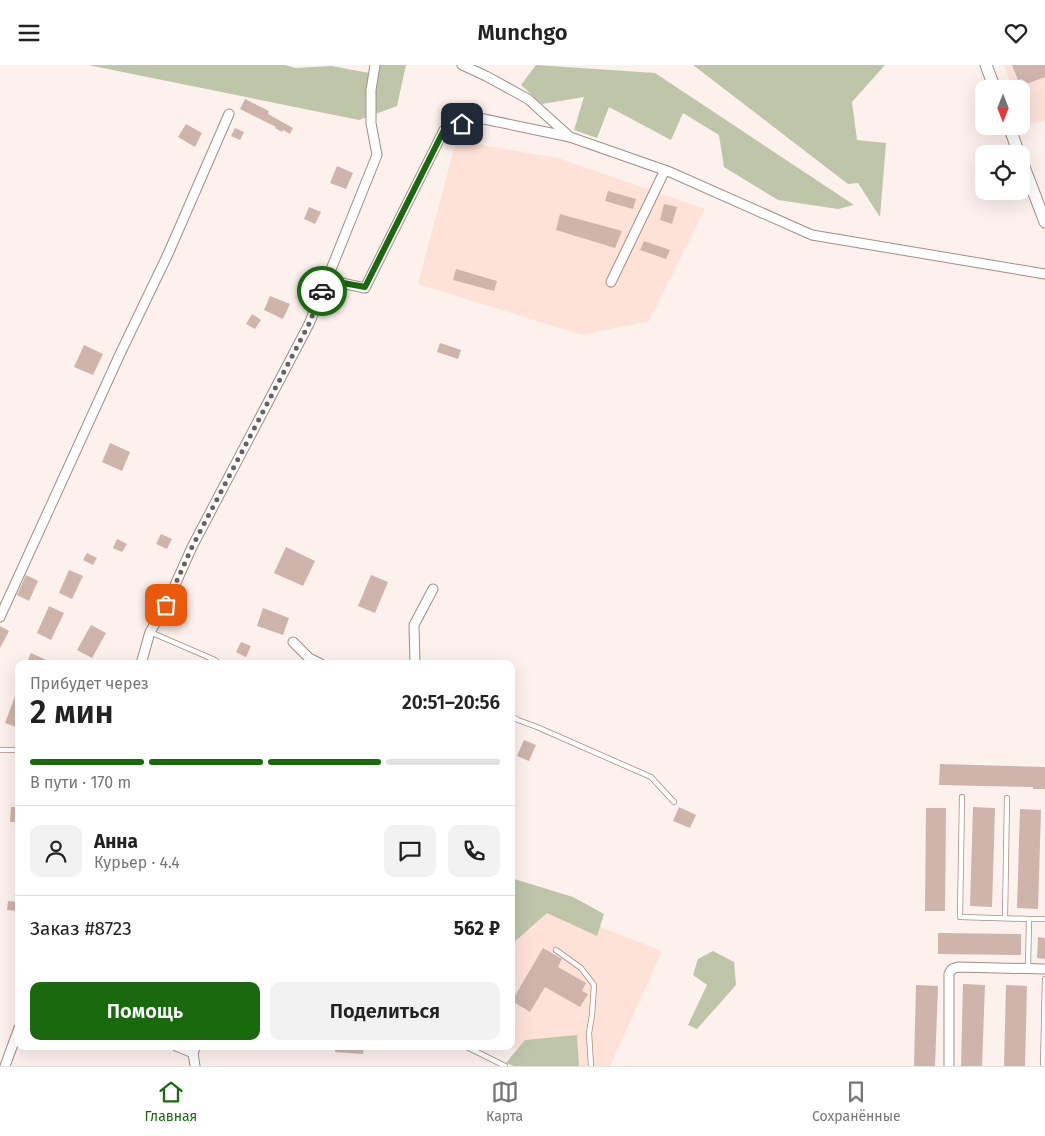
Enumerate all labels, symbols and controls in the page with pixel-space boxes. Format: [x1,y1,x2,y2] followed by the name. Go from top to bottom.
[15,19,43,47] icon: menu
[477,19,568,46] text: Munchgo
[1002,19,1030,47] icon: heart
[975,80,1030,135] north arrow
[975,80,1030,200] map controls
[441,103,483,145] pin
[448,110,476,138] icon: home
[975,145,1030,200] button: locate
[297,266,347,316] courier
[308,277,336,305] icon: car
[145,584,187,626] pin
[152,591,180,619] icon: bag
[30,674,149,693] text: Прибудет через
[402,691,500,714] text: 20:51–20:56
[30,693,113,731] text: 2 мин
[30,773,131,792] text: В пути · 170 m
[30,825,82,877] button: person
[384,825,436,877] button: chat
[448,825,500,877] button: phone
[94,830,138,853] text: Анна
[94,853,180,872] text: Курьер · 4.4
[30,917,132,940] text: Заказ #8723
[454,917,500,940] text: 562 ₽
[30,982,260,1040] button: Помощь
[270,982,500,1040] button: Поделиться
[144,1078,197,1125] tab: Главная
[486,1078,523,1125] tab: Карта
[812,1078,901,1125] tab: Сохранённые

